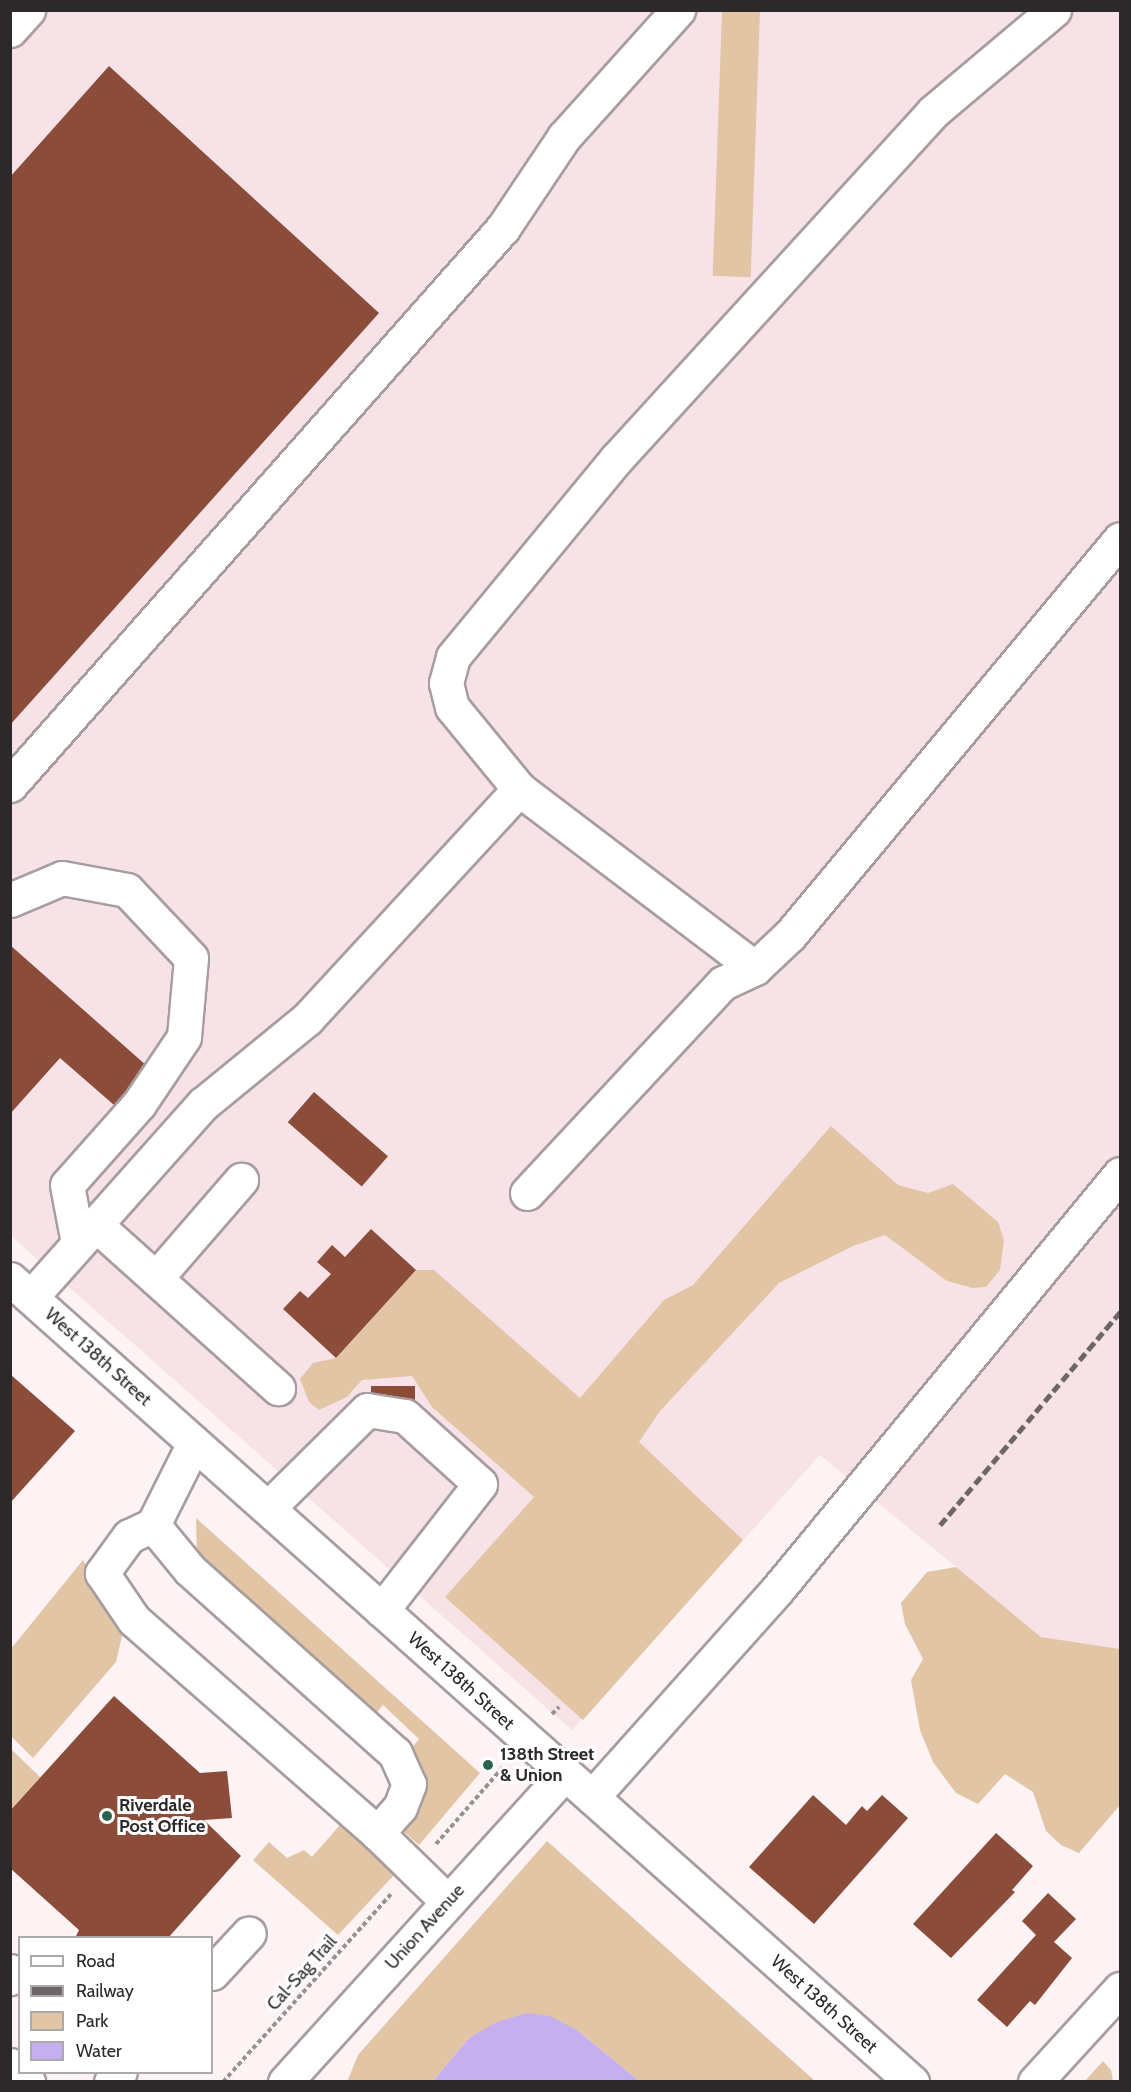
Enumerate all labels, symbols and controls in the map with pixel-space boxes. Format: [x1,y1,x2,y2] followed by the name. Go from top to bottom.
[40,1304,156,1410] street label: West 138th Street
[403,1628,519,1734] street label: West 138th Street
[500,1744,594,1786] place label: 138th Street & Union
[481,1758,495,1772] marker: 138th Street & Union
[119,1795,205,1838] place label: Riverdale Post Office
[100,1809,114,1823] marker: Riverdale Post Office
[381,1880,469,1974] street label: Union Avenue
[263,1931,341,2015] street label: Cal-Sag Trail
[18,1936,213,2074] legend
[76,1950,115,1972] text: Road
[766,1951,882,2057] street label: West 138th Street
[76,1980,134,2002] text: Railway
[76,2010,108,2032] text: Park
[76,2040,122,2062] text: Water

